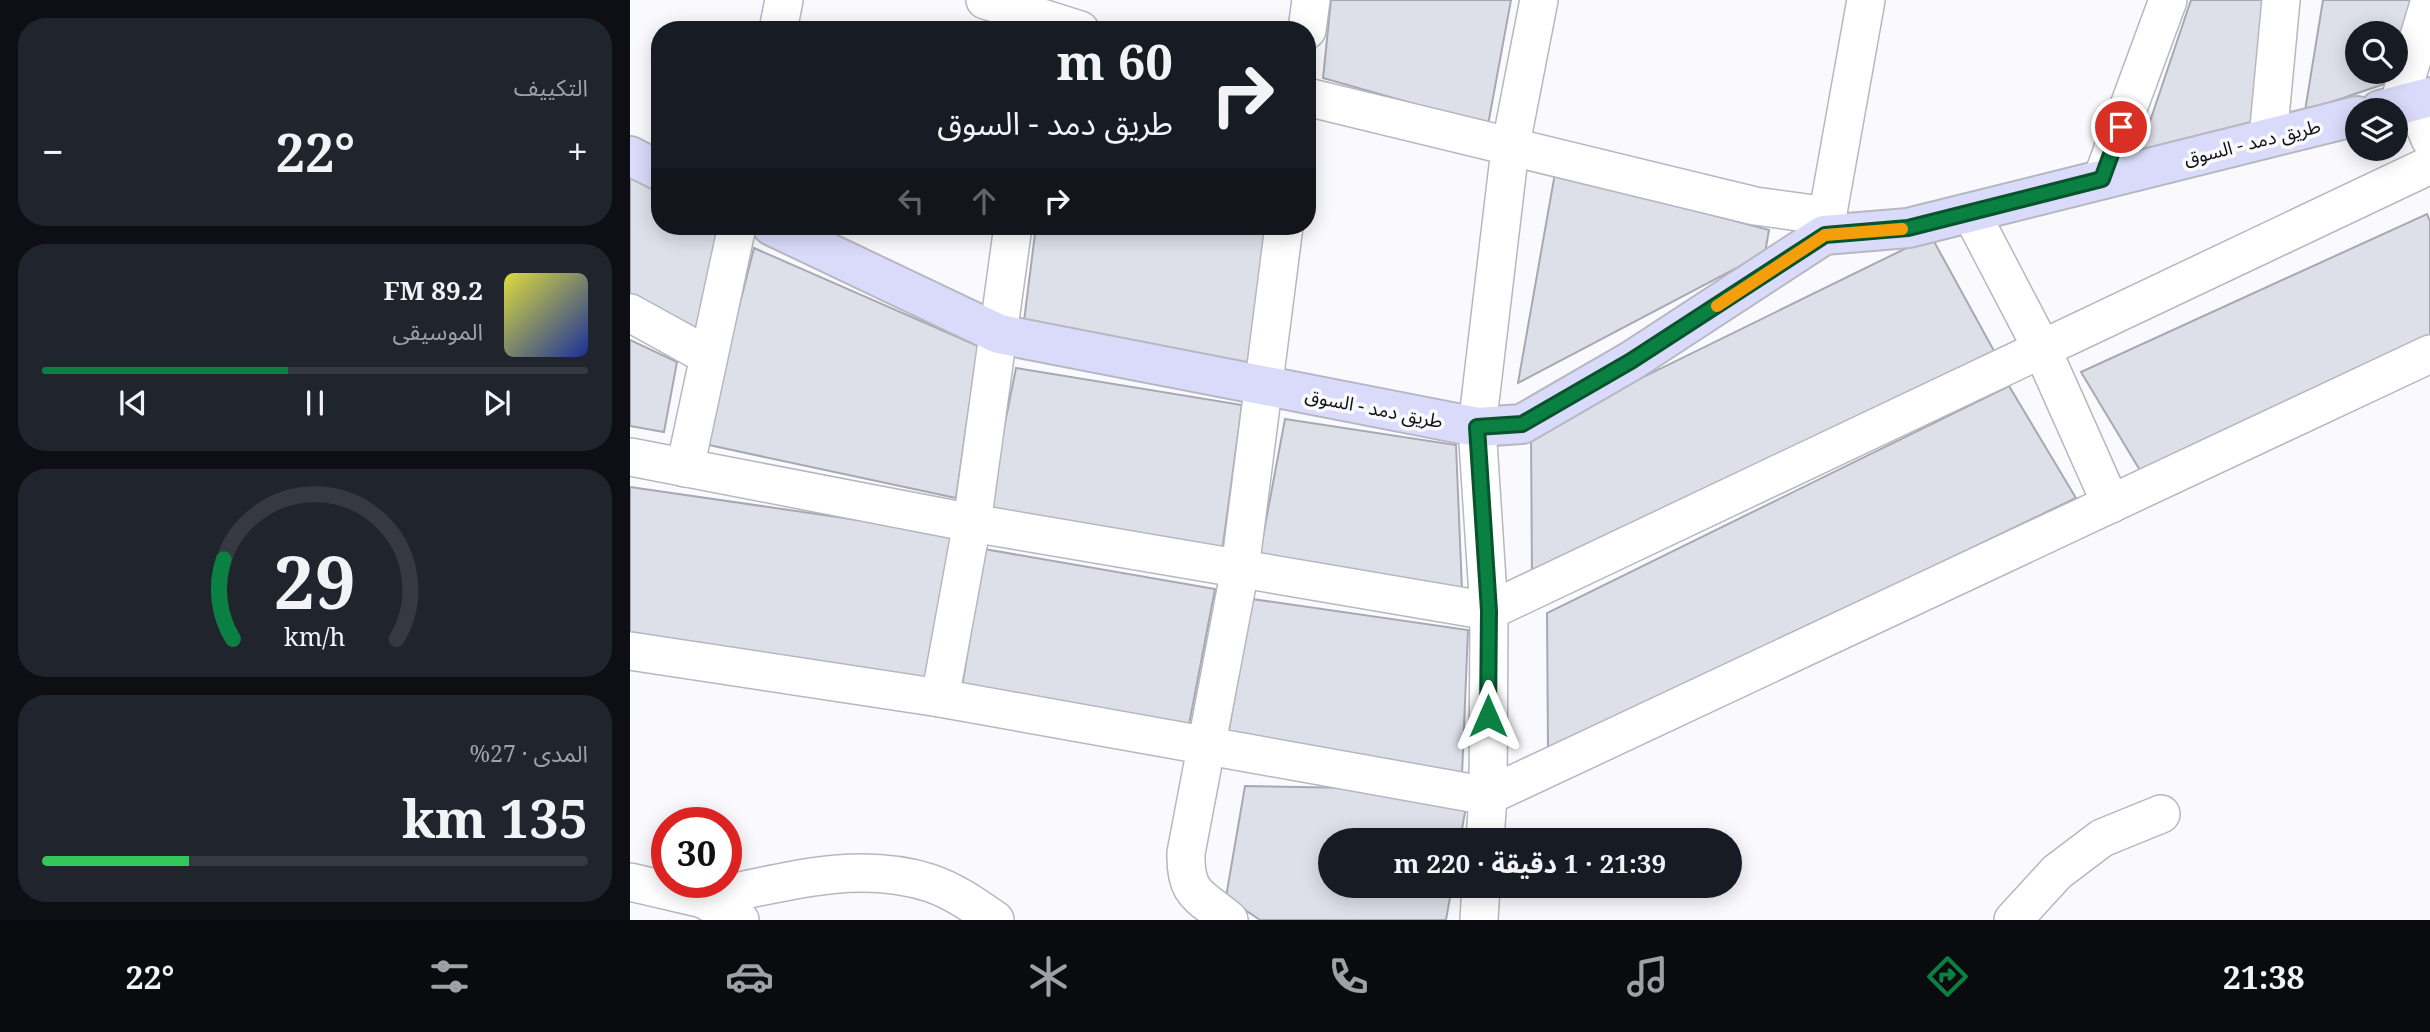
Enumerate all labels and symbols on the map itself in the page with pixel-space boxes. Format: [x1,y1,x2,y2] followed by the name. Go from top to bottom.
[2091,97,2151,157] pin
[2181,112,2323,172] street label: طريق دمد - السوق
[1303,382,1445,434] street label: طريق دمد - السوق
[1451,679,1525,753] position arrow
[651,807,742,898] speed limit sign: 30

